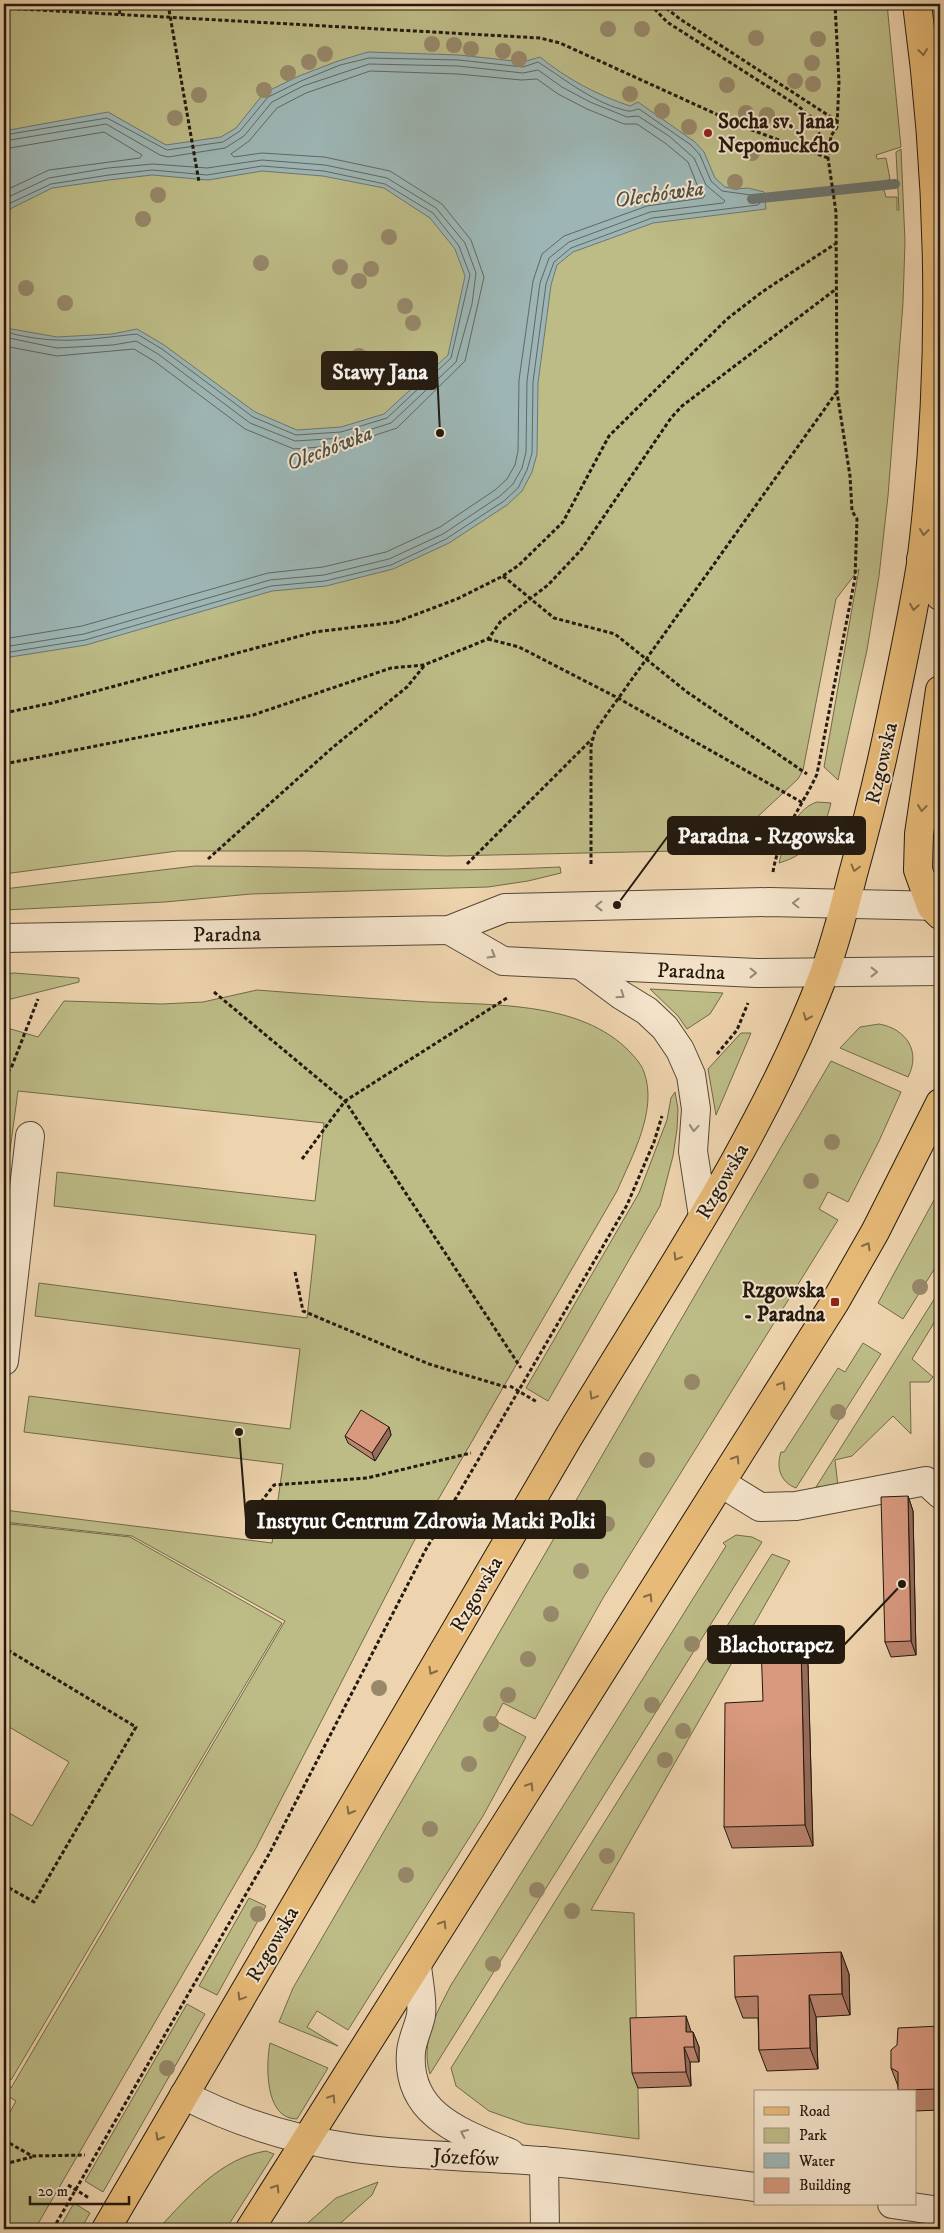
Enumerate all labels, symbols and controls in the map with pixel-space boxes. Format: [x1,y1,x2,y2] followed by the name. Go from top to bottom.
[917,48,928,56] one-way arrow
[718,109,839,159] place label: Socha sv. Jana Nepomuckého
[702,127,714,139] marker: Socha sv. Jana Nepomuckého
[613,175,706,214] water label: Olechówka
[322,352,437,389] callout: Stawy Jana
[332,359,428,386] text: Stawy Jana
[283,420,376,477] water label: Olechówka
[919,528,930,536] one-way arrow
[909,603,919,611] one-way arrow
[860,720,904,807] street label: Rzgowska
[918,803,928,812] one-way arrow
[668,817,865,854] callout: Paradna - Rzgowska
[677,823,855,850] text: Paradna - Rzgowska
[850,863,860,871] one-way arrow
[792,898,800,908] one-way arrow
[595,900,603,911] one-way arrow
[193,921,261,949] street label: Paradna
[486,948,495,958] one-way arrow
[656,958,726,986] street label: Paradna
[870,967,878,977] one-way arrow
[750,968,757,978] one-way arrow
[616,989,625,998] one-way arrow
[802,1013,812,1021] one-way arrow
[689,1125,700,1133] one-way arrow
[691,1139,755,1224] street label: Rzgowska
[860,1242,870,1251] one-way arrow
[674,1252,684,1261] one-way arrow
[742,1278,826,1328] place label: Rzgowska - Paradna
[829,1296,841,1308] marker: Rzgowska - Paradna
[776,1381,786,1390] one-way arrow
[590,1391,600,1400] one-way arrow
[729,1455,739,1464] one-way arrow
[246,1501,605,1538] callout: Instytut Centrum Zdrowia Matki Polki
[257,1508,596,1535] text: Instytut Centrum Zdrowia Matki Polki
[445,1552,509,1637] street label: Rzgowska
[643,1593,653,1602] one-way arrow
[708,1626,844,1663] callout: Blachotrapez
[718,1632,834,1659] text: Blachotrapez
[428,1665,438,1674] one-way arrow
[523,1783,533,1792] one-way arrow
[346,1805,356,1814] one-way arrow
[241,1902,305,1987] street label: Rzgowska
[437,1920,446,1929] one-way arrow
[238,1991,248,2000] one-way arrow
[754,2090,916,2206] legend
[326,2095,336,2104] one-way arrow
[799,2102,831,2121] text: Road
[799,2126,828,2145] text: Park
[460,2129,469,2140] one-way arrow
[156,2132,166,2141] one-way arrow
[430,2143,500,2173] street label: Józefów
[798,2152,835,2171] text: Water
[30,2173,129,2205] scale bar
[799,2176,851,2195] text: Building
[38,2182,68,2201] text: 20 m
[269,2184,279,2193] one-way arrow

